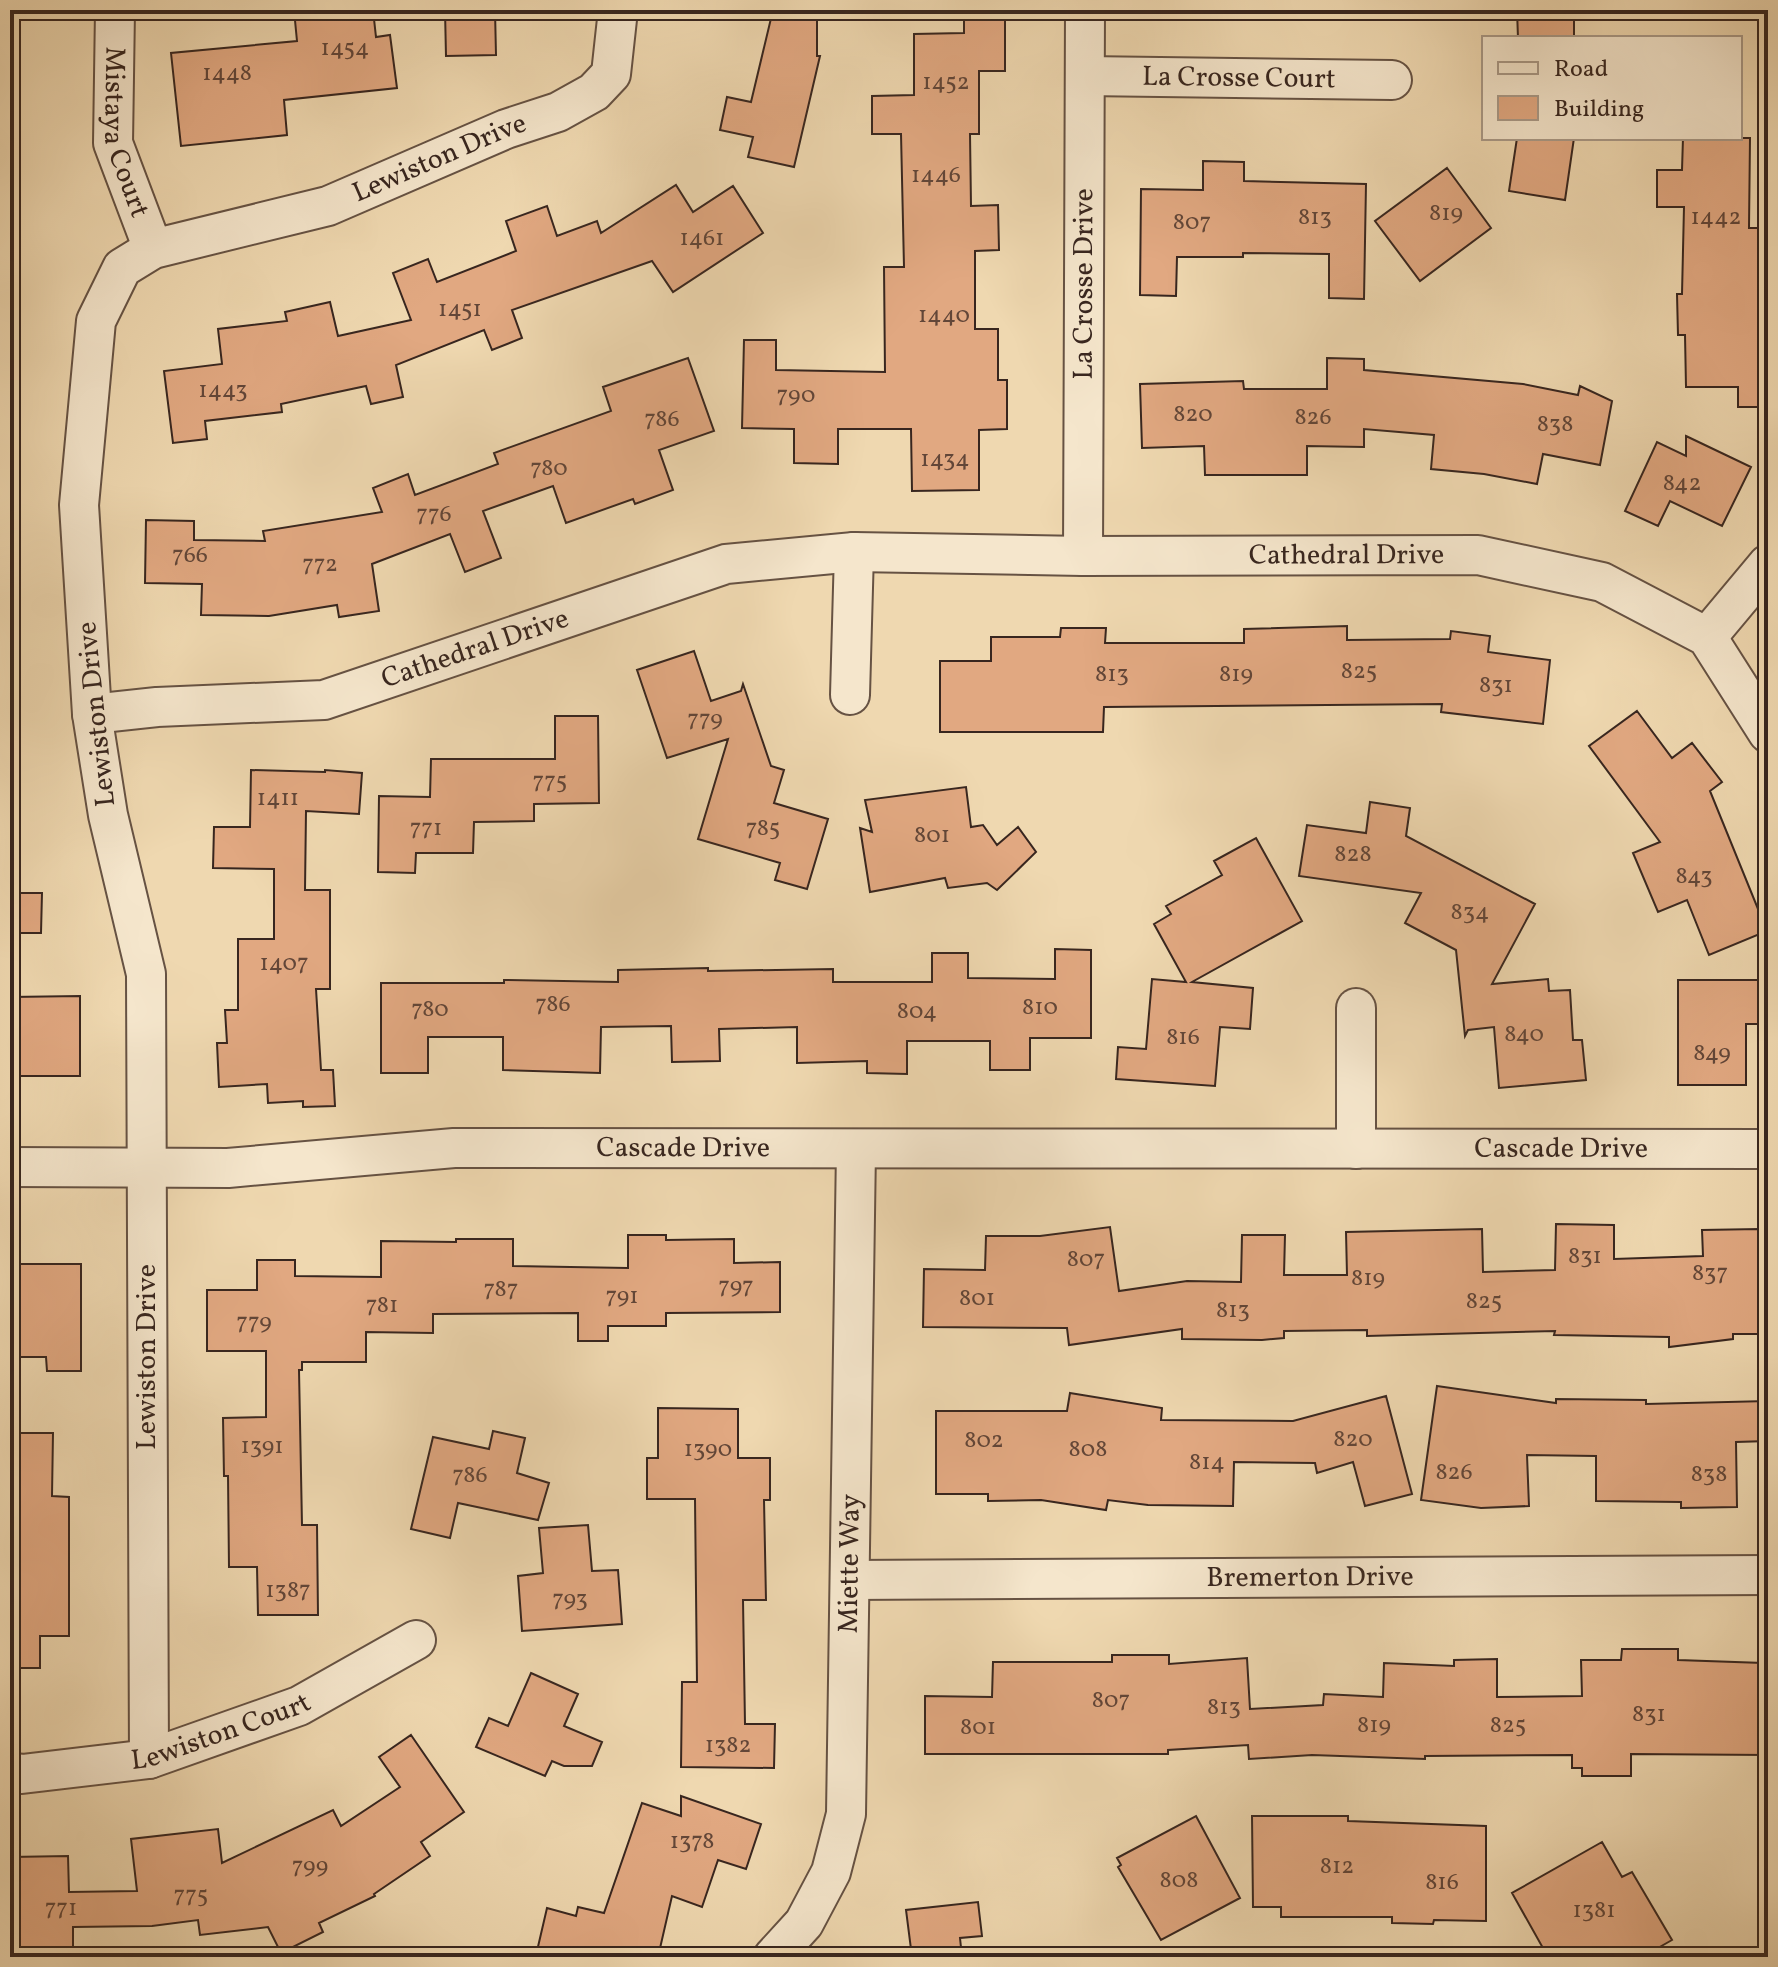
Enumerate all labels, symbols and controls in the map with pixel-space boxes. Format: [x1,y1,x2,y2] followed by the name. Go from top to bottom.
[321,32,369,66] house number: 1454
[1482,36,1742,140] legend
[93,46,159,223] street label: Mistaya Court
[1554,53,1608,87] text: Road
[202,57,252,91] house number: 1448
[1142,57,1336,99] street label: La Crosse Court
[922,66,970,100] house number: 1452
[1554,93,1644,127] text: Building
[346,104,532,213] street label: Lewiston Drive
[911,159,961,193] house number: 1446
[1064,188,1104,380] street label: La Crosse Drive
[1429,197,1463,231] house number: 819
[1298,201,1332,235] house number: 813
[1691,201,1741,235] house number: 1442
[1173,206,1211,240] house number: 807
[680,222,724,256] house number: 1461
[438,293,482,327] house number: 1451
[918,299,970,333] house number: 1440
[198,374,248,408] house number: 1443
[777,379,815,413] house number: 790
[1173,398,1213,432] house number: 820
[1294,401,1332,435] house number: 826
[644,403,680,437] house number: 786
[1537,408,1573,442] house number: 838
[920,443,970,477] house number: 1434
[530,452,568,486] house number: 780
[1663,467,1701,501] house number: 842
[416,498,452,532] house number: 776
[1249,536,1444,575] street label: Cathedral Drive
[172,539,208,573] house number: 766
[302,548,338,582] house number: 772
[376,599,574,699] street label: Cathedral Drive
[68,620,126,808] street label: Lewiston Drive
[1341,655,1377,689] house number: 825
[1095,658,1129,692] house number: 813
[1219,658,1253,692] house number: 819
[1479,669,1513,703] house number: 831
[687,703,723,737] house number: 779
[533,765,567,799] house number: 775
[257,782,299,816] house number: 1411
[410,812,442,846] house number: 771
[746,812,780,846] house number: 785
[914,819,950,853] house number: 801
[1334,838,1372,872] house number: 828
[1675,860,1713,894] house number: 843
[1451,896,1489,930] house number: 834
[259,947,309,981] house number: 1407
[535,988,571,1022] house number: 786
[1022,991,1058,1025] house number: 810
[411,993,449,1027] house number: 780
[897,995,937,1029] house number: 804
[1504,1018,1544,1052] house number: 840
[1166,1021,1200,1055] house number: 816
[1693,1037,1731,1071] house number: 849
[596,1129,770,1168] street label: Cascade Drive
[1474,1129,1648,1168] street label: Cascade Drive
[1568,1240,1602,1274] house number: 831
[1067,1243,1105,1277] house number: 807
[1692,1257,1728,1291] house number: 837
[1351,1262,1385,1296] house number: 819
[128,1264,167,1450] street label: Lewiston Drive
[718,1270,754,1304] house number: 797
[484,1273,518,1307] house number: 787
[605,1280,639,1314] house number: 791
[959,1282,995,1316] house number: 801
[1466,1285,1502,1319] house number: 825
[366,1289,398,1323] house number: 781
[1216,1294,1250,1328] house number: 813
[236,1306,272,1340] house number: 779
[1333,1423,1373,1457] house number: 820
[964,1424,1004,1458] house number: 802
[241,1430,283,1464] house number: 1391
[684,1433,732,1467] house number: 1390
[1069,1433,1107,1467] house number: 808
[1189,1446,1225,1480] house number: 814
[1435,1456,1473,1490] house number: 826
[1691,1458,1727,1492] house number: 838
[452,1459,488,1493] house number: 786
[829,1494,870,1634] street label: Miette Way
[1206,1557,1414,1598] street label: Bremerton Drive
[265,1574,311,1608] house number: 1387
[552,1583,588,1617] house number: 793
[129,1684,318,1780] street label: Lewiston Court
[1092,1684,1130,1718] house number: 807
[1207,1691,1241,1725] house number: 813
[1632,1698,1666,1732] house number: 831
[1357,1709,1391,1743] house number: 819
[1490,1709,1526,1743] house number: 825
[960,1711,996,1745] house number: 801
[705,1729,751,1763] house number: 1382
[670,1825,714,1859] house number: 1378
[292,1850,328,1884] house number: 799
[1320,1850,1354,1884] house number: 812
[1160,1864,1198,1898] house number: 808
[1425,1866,1459,1900] house number: 816
[174,1879,208,1913] house number: 775
[45,1892,77,1926] house number: 771
[1572,1894,1616,1928] house number: 1381

